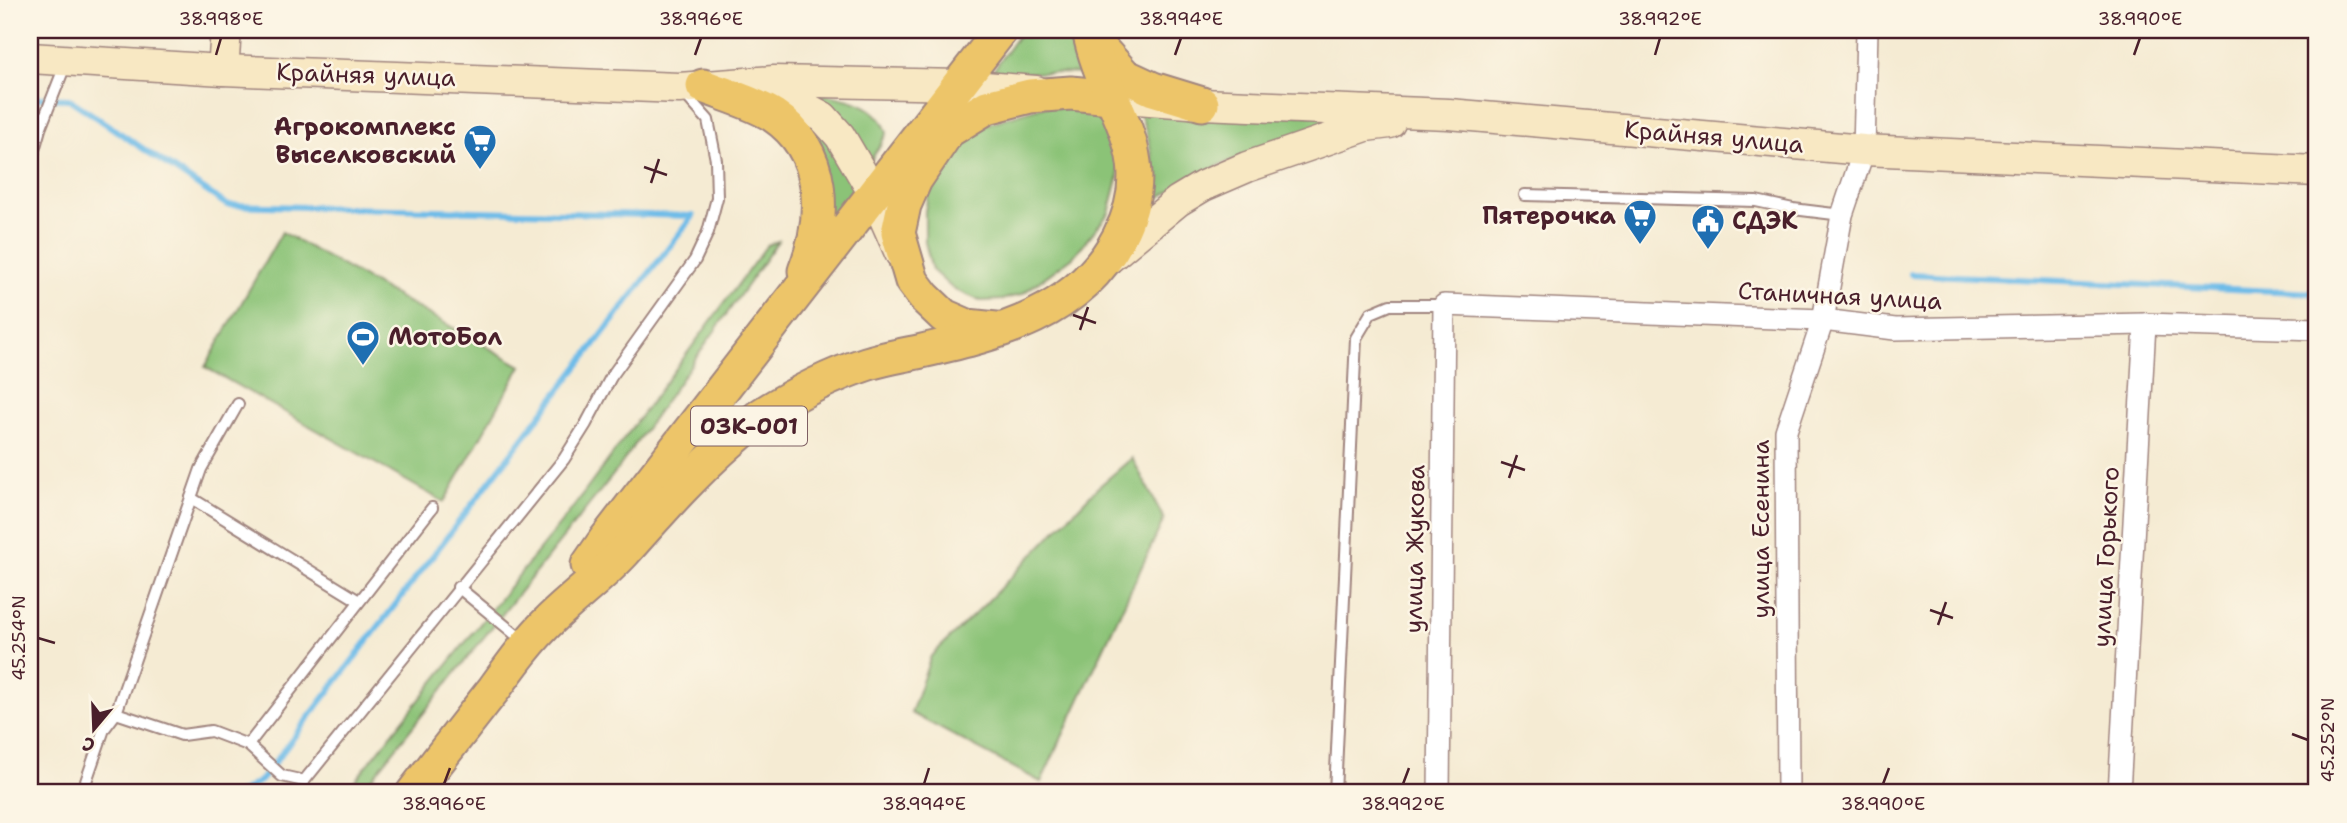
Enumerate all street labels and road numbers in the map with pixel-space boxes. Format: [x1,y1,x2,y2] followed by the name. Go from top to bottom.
[276,56,456,94] street label: Крайняя улица
[1623,113,1805,161] street label: Крайняя улица
[1737,275,1943,317] street label: Станичная улица
[691,406,807,446] road number: 03К-001
[1745,440,1777,618] street label: улица Есенина
[1398,464,1432,634] street label: улица Жукова
[2085,466,2127,648] street label: улица Горького

